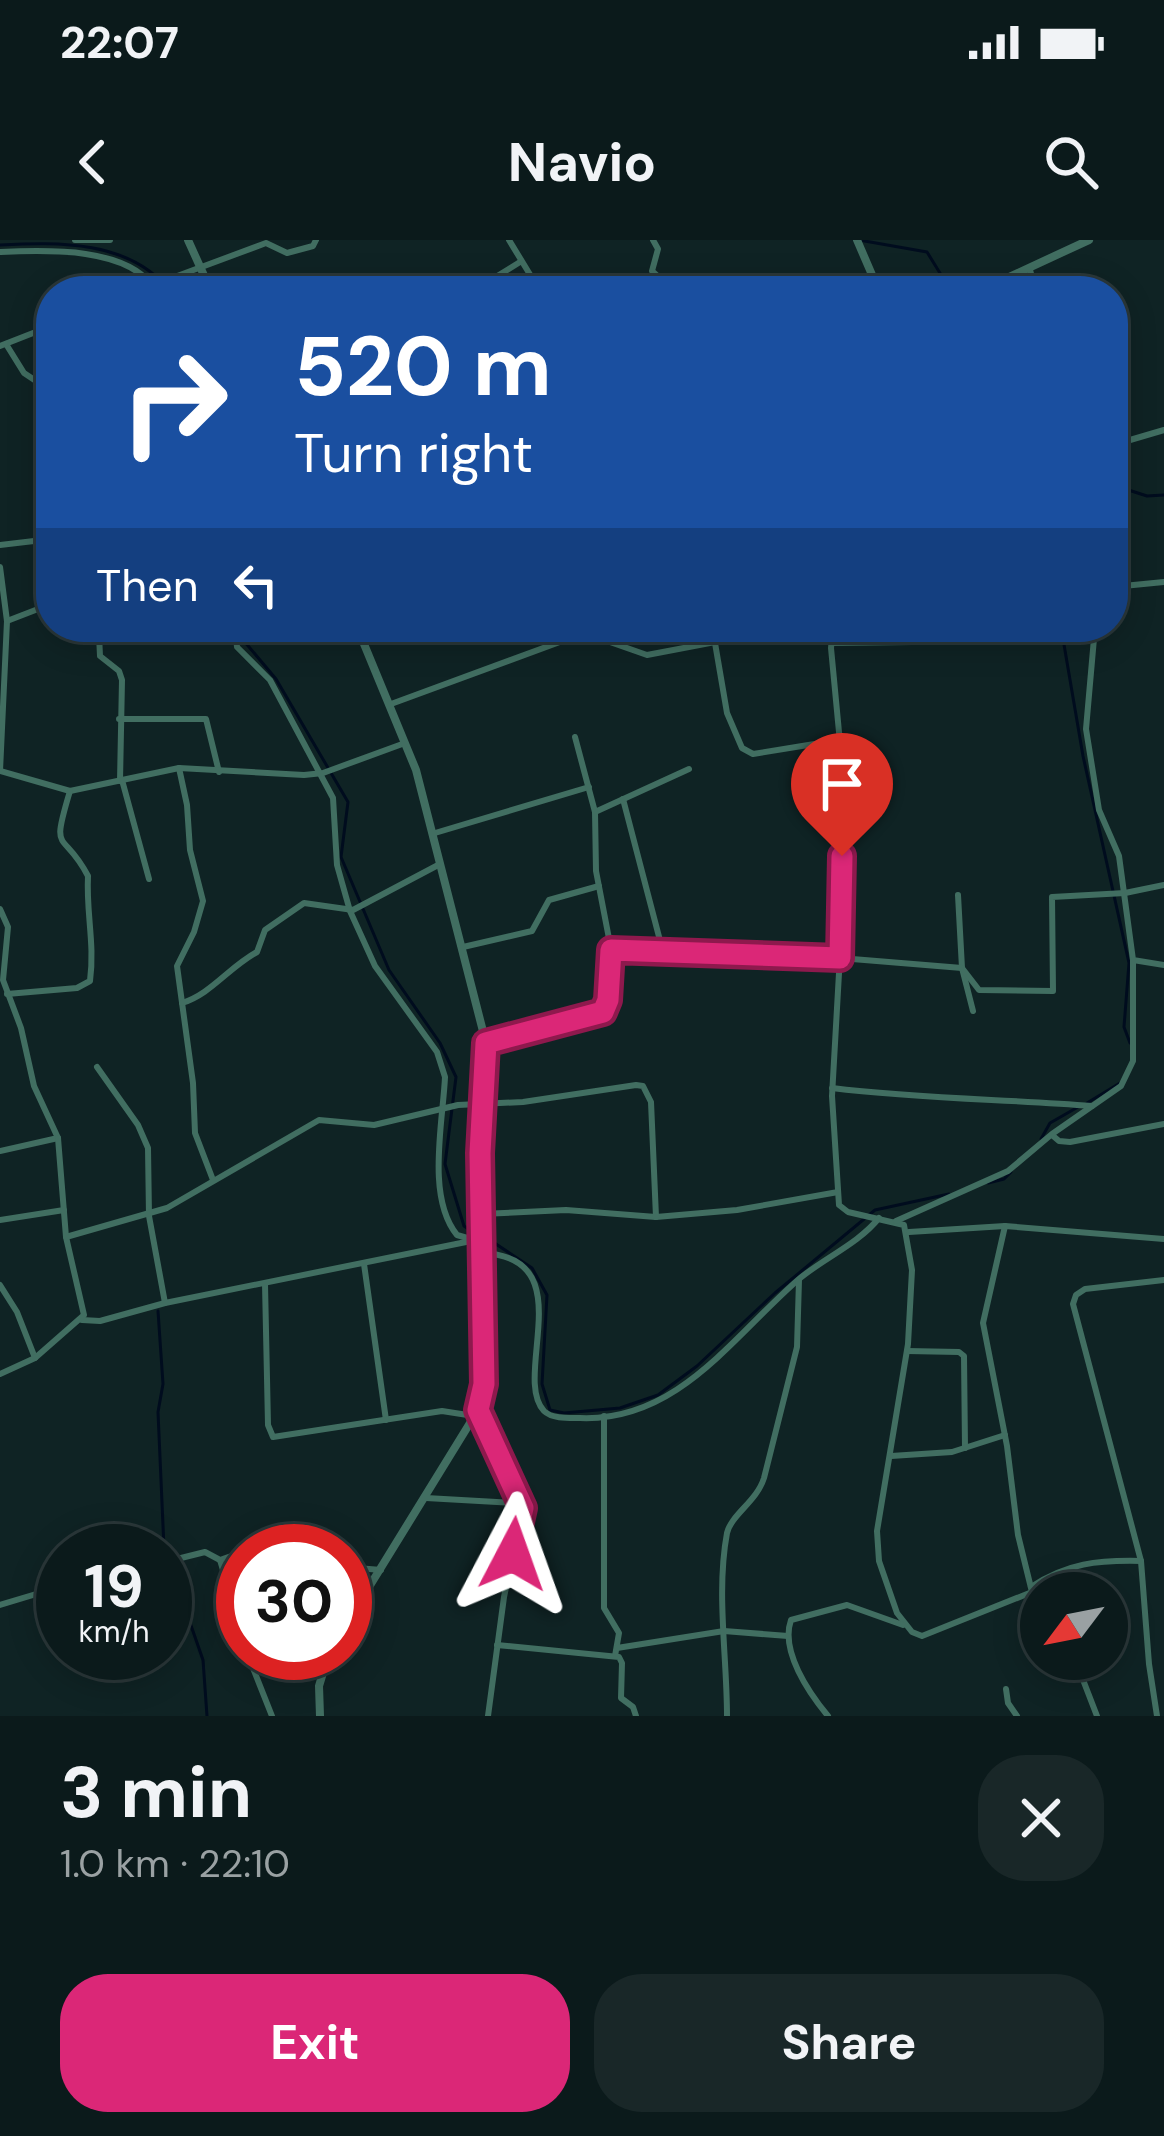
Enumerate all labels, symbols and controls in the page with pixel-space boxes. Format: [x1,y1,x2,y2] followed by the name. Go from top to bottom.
[60,13,179,72] text: 22:07
[508,127,656,198] text: Navio
[60,129,126,195] icon: back
[1038,129,1104,195] icon: search
[294,312,552,421] text: 520 m
[96,324,252,480] icon: right
[294,418,533,489] text: Turn right
[223,552,289,618] icon: left
[96,556,199,615] text: Then
[791,733,893,856] pin
[809,751,875,817] icon: arrive
[450,1491,576,1617] position arrow
[216,1524,372,1680] speed limit sign: 30
[84,1547,144,1626] text: 19
[1020,1572,1128,1680] north arrow
[1020,1572,1128,1680] map controls
[79,1612,149,1651] text: km/h
[60,1746,252,1839] text: 3 min
[978,1755,1104,1881] button: close
[60,1838,290,1889] text: 1.0 km · 22:10
[60,1974,570,2112] button: Exit
[594,1974,1104,2112] button: Share

